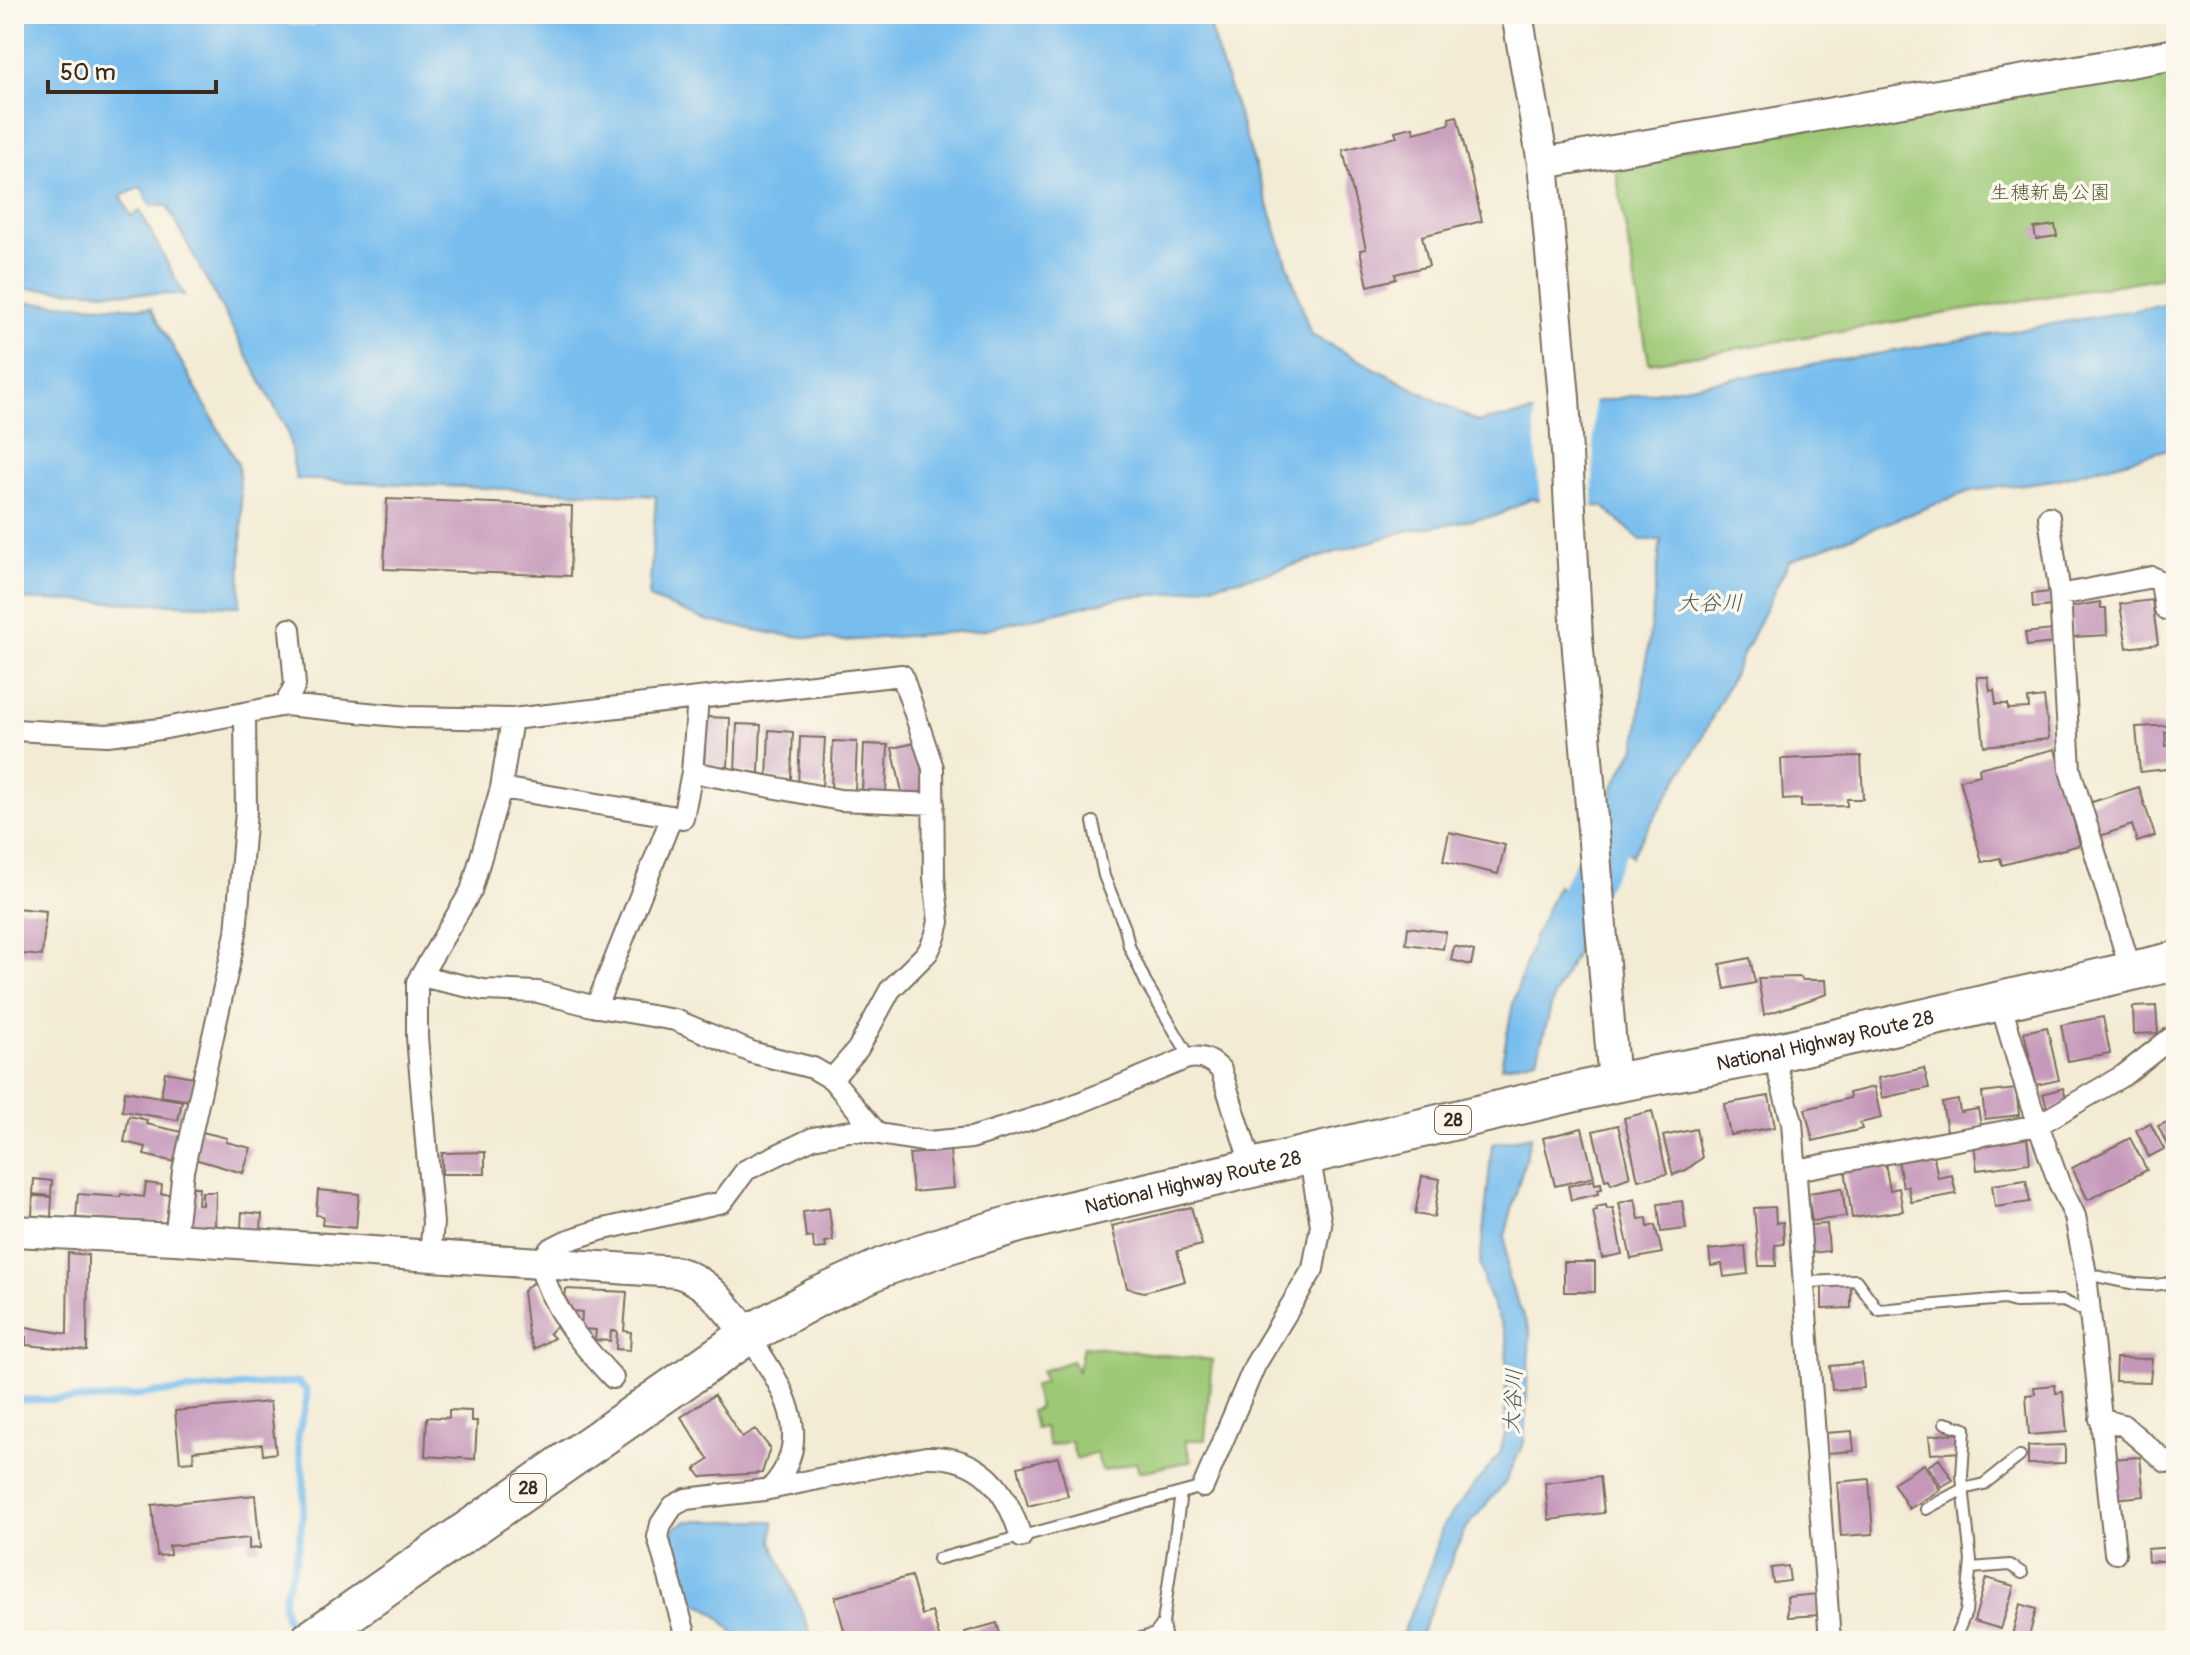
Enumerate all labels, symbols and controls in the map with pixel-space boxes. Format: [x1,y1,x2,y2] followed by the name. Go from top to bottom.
[48,44,216,94] scale bar
[60,58,116,87] text: 50 m
[1990,180,2110,205] park label: 生穂新島公園
[1677,589,1743,617] water label: 大谷川
[1714,1004,1936,1076] street label: National Highway Route 28
[1435,1106,1471,1134] road number: 28
[1082,1144,1304,1219] street label: National Highway Route 28
[1497,1367,1529,1435] water label: 大谷川
[510,1474,546,1502] road number: 28

